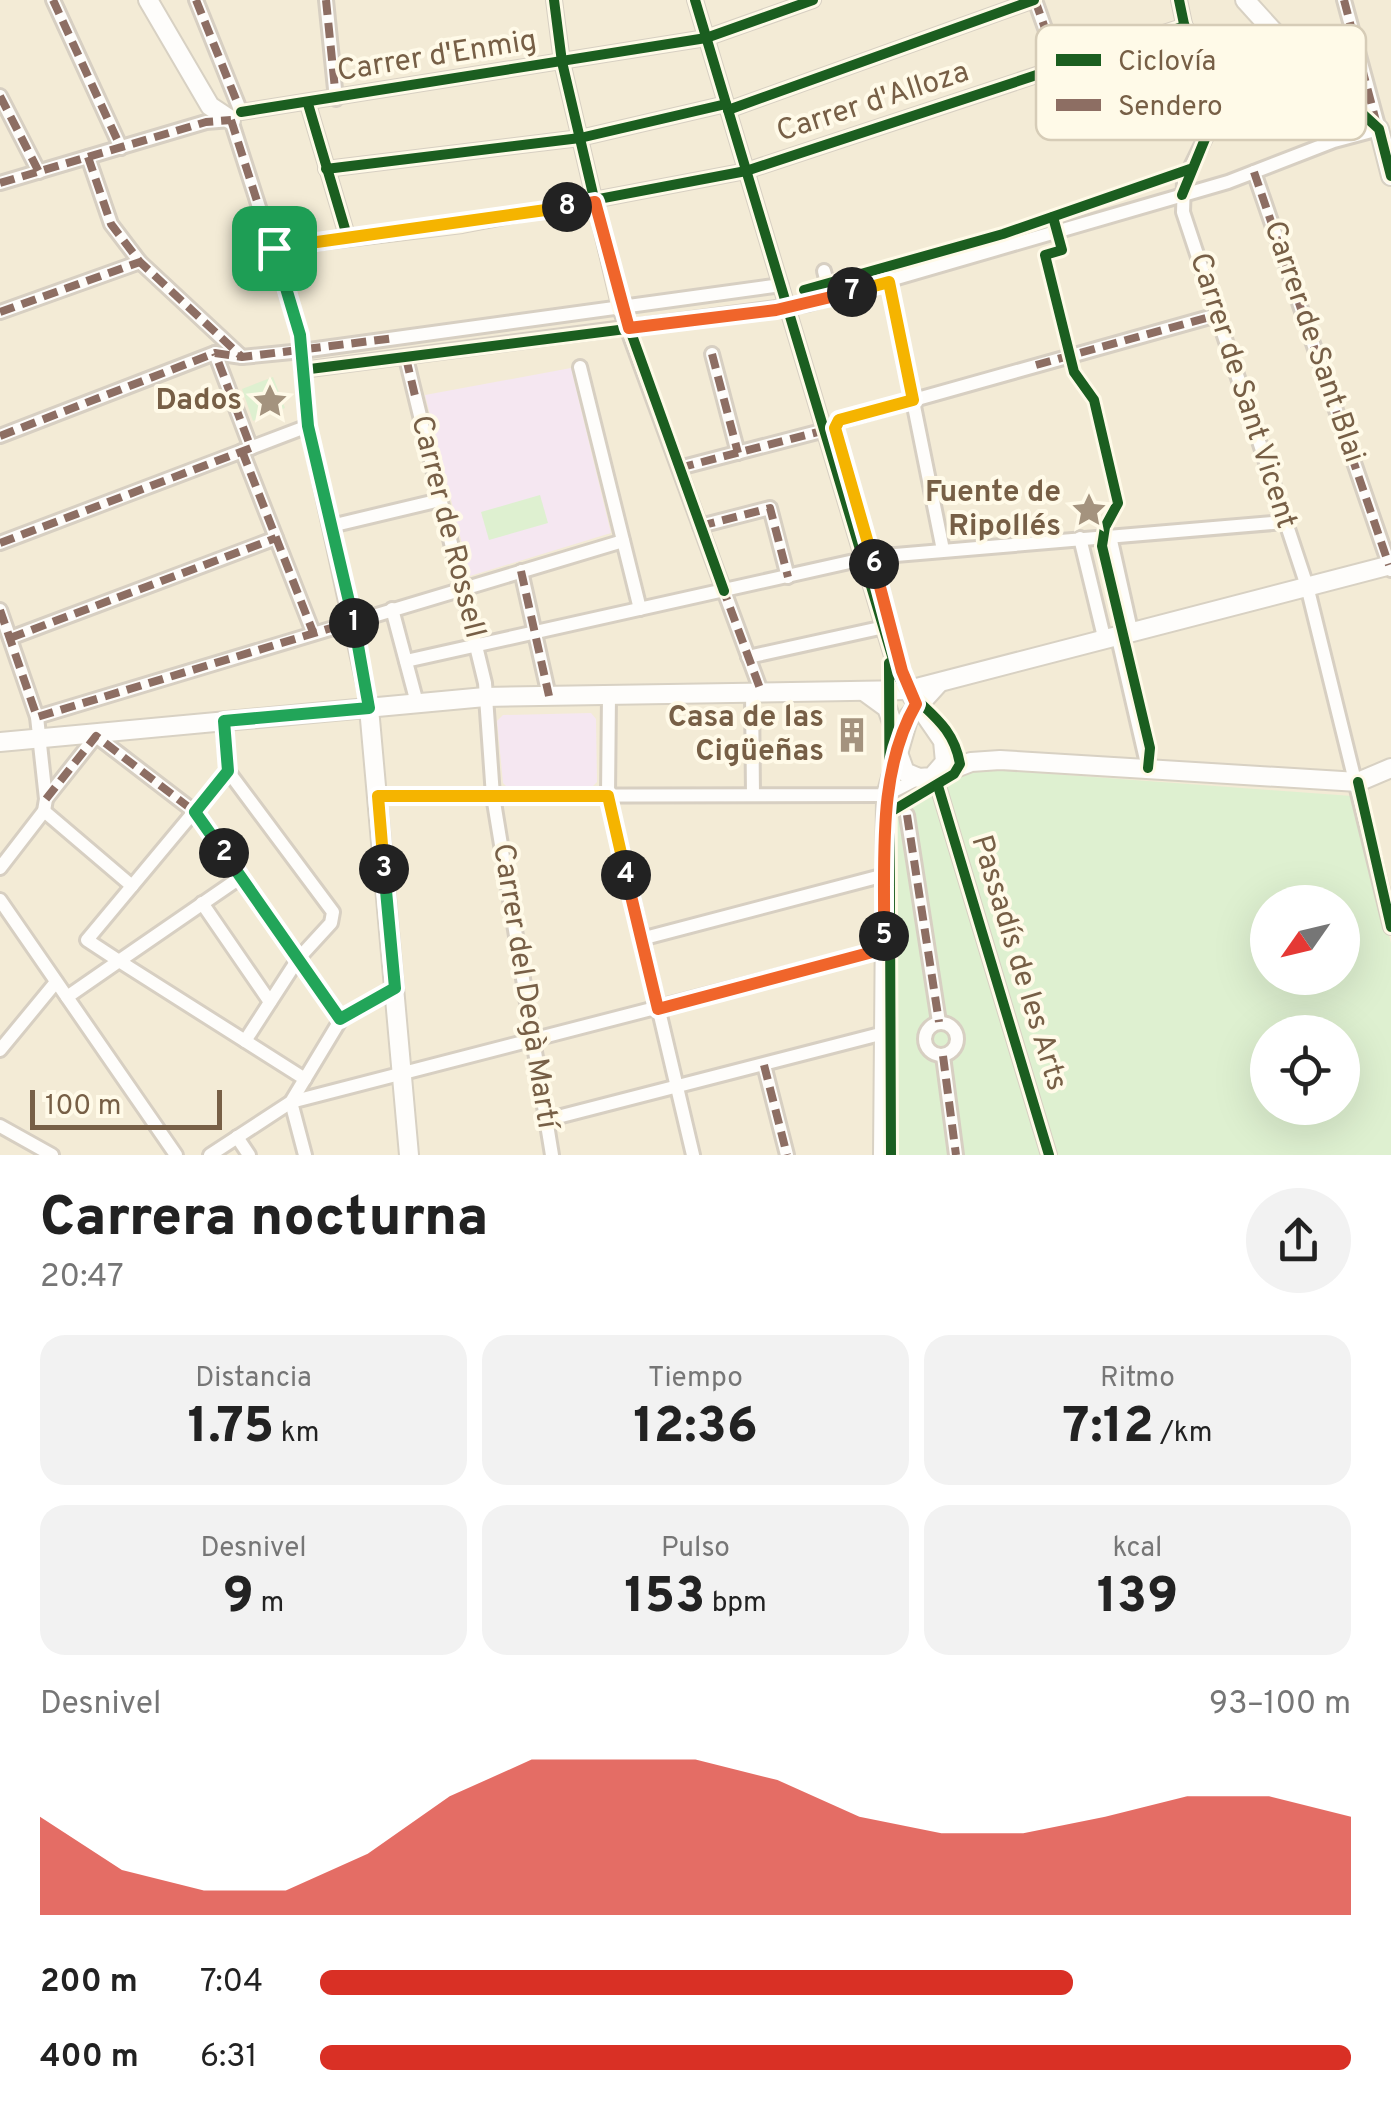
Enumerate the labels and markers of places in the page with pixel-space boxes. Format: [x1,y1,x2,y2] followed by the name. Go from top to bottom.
[542,182,592,232] pin: 8
[232,206,317,291] pin
[827,267,877,317] pin: 7
[251,382,289,420] place icon: Dados
[156,383,242,420] place label: Dados
[925,475,1061,546] place label: Fuente de Ripollés
[1070,491,1108,529] place icon: Fuente de Ripollés
[849,539,899,589] pin: 6
[329,598,379,648] pin: 1
[668,700,824,771] place label: Casa de las Cigüeñas
[833,716,871,754] building icon: Casa de las Cigüeñas
[199,828,249,878] pin: 2
[359,844,409,894] pin: 3
[601,850,651,900] pin: 4
[859,911,909,961] pin: 5

